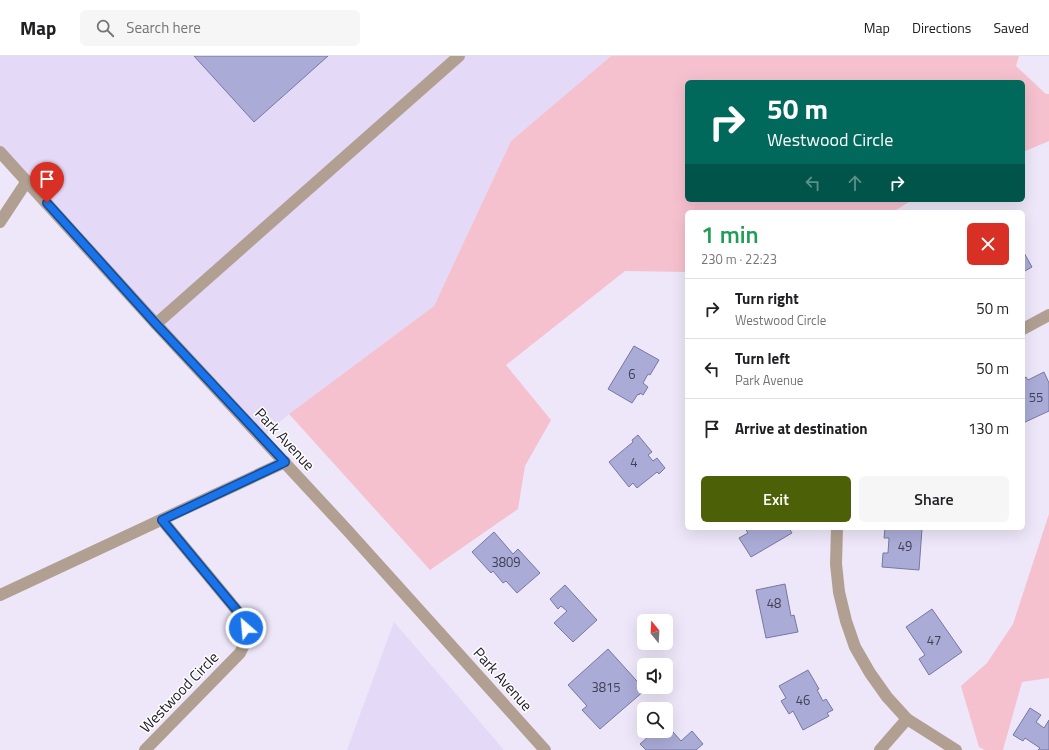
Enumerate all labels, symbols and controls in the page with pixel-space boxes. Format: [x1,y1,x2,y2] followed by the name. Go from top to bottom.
[80,10,360,46] search box
[20,13,56,42] text: Map
[126,16,201,39] text: Search here
[94,17,116,39] icon: search
[864,17,890,38] text: Map
[912,17,971,38] text: Directions
[993,17,1029,38] text: Saved
[767,87,828,130] text: 50 m
[701,96,753,148] icon: right
[767,126,893,153] text: Westwood Circle
[30,162,64,203] pin
[36,168,58,190] icon: arrive
[802,172,824,194] icon: left
[844,172,866,194] icon: ahead
[886,172,908,194] icon: right
[701,216,759,252] text: 1 min
[967,223,1009,265] button: close
[701,249,777,269] text: 230 m · 22:23
[735,287,799,310] text: Turn right
[976,297,1009,320] text: 50 m
[701,298,723,320] icon: right
[735,310,826,330] text: Westwood Circle
[735,347,790,370] text: Turn left
[976,357,1009,380] text: 50 m
[701,358,723,380] icon: left
[628,364,636,384] house number: 6
[735,370,803,390] text: Park Avenue
[1029,387,1043,407] house number: 55
[250,402,320,476] street label: Park Avenue
[735,417,868,440] text: Arrive at destination
[968,417,1009,440] text: 130 m
[701,418,723,440] icon: arrive
[630,452,638,472] house number: 4
[701,476,851,522] button: Exit
[859,476,1009,522] button: Share
[898,536,912,556] house number: 49
[491,552,521,572] house number: 3809
[767,593,781,613] house number: 48
[225,607,267,649] position arrow
[637,614,673,650] north arrow
[637,614,673,738] map controls
[927,630,941,650] house number: 47
[468,642,538,716] street label: Park Avenue
[134,646,224,738] street label: Westwood Circle
[637,658,673,694] button: sound
[591,677,621,697] house number: 3815
[796,690,810,710] house number: 46
[637,702,673,738] button: search

